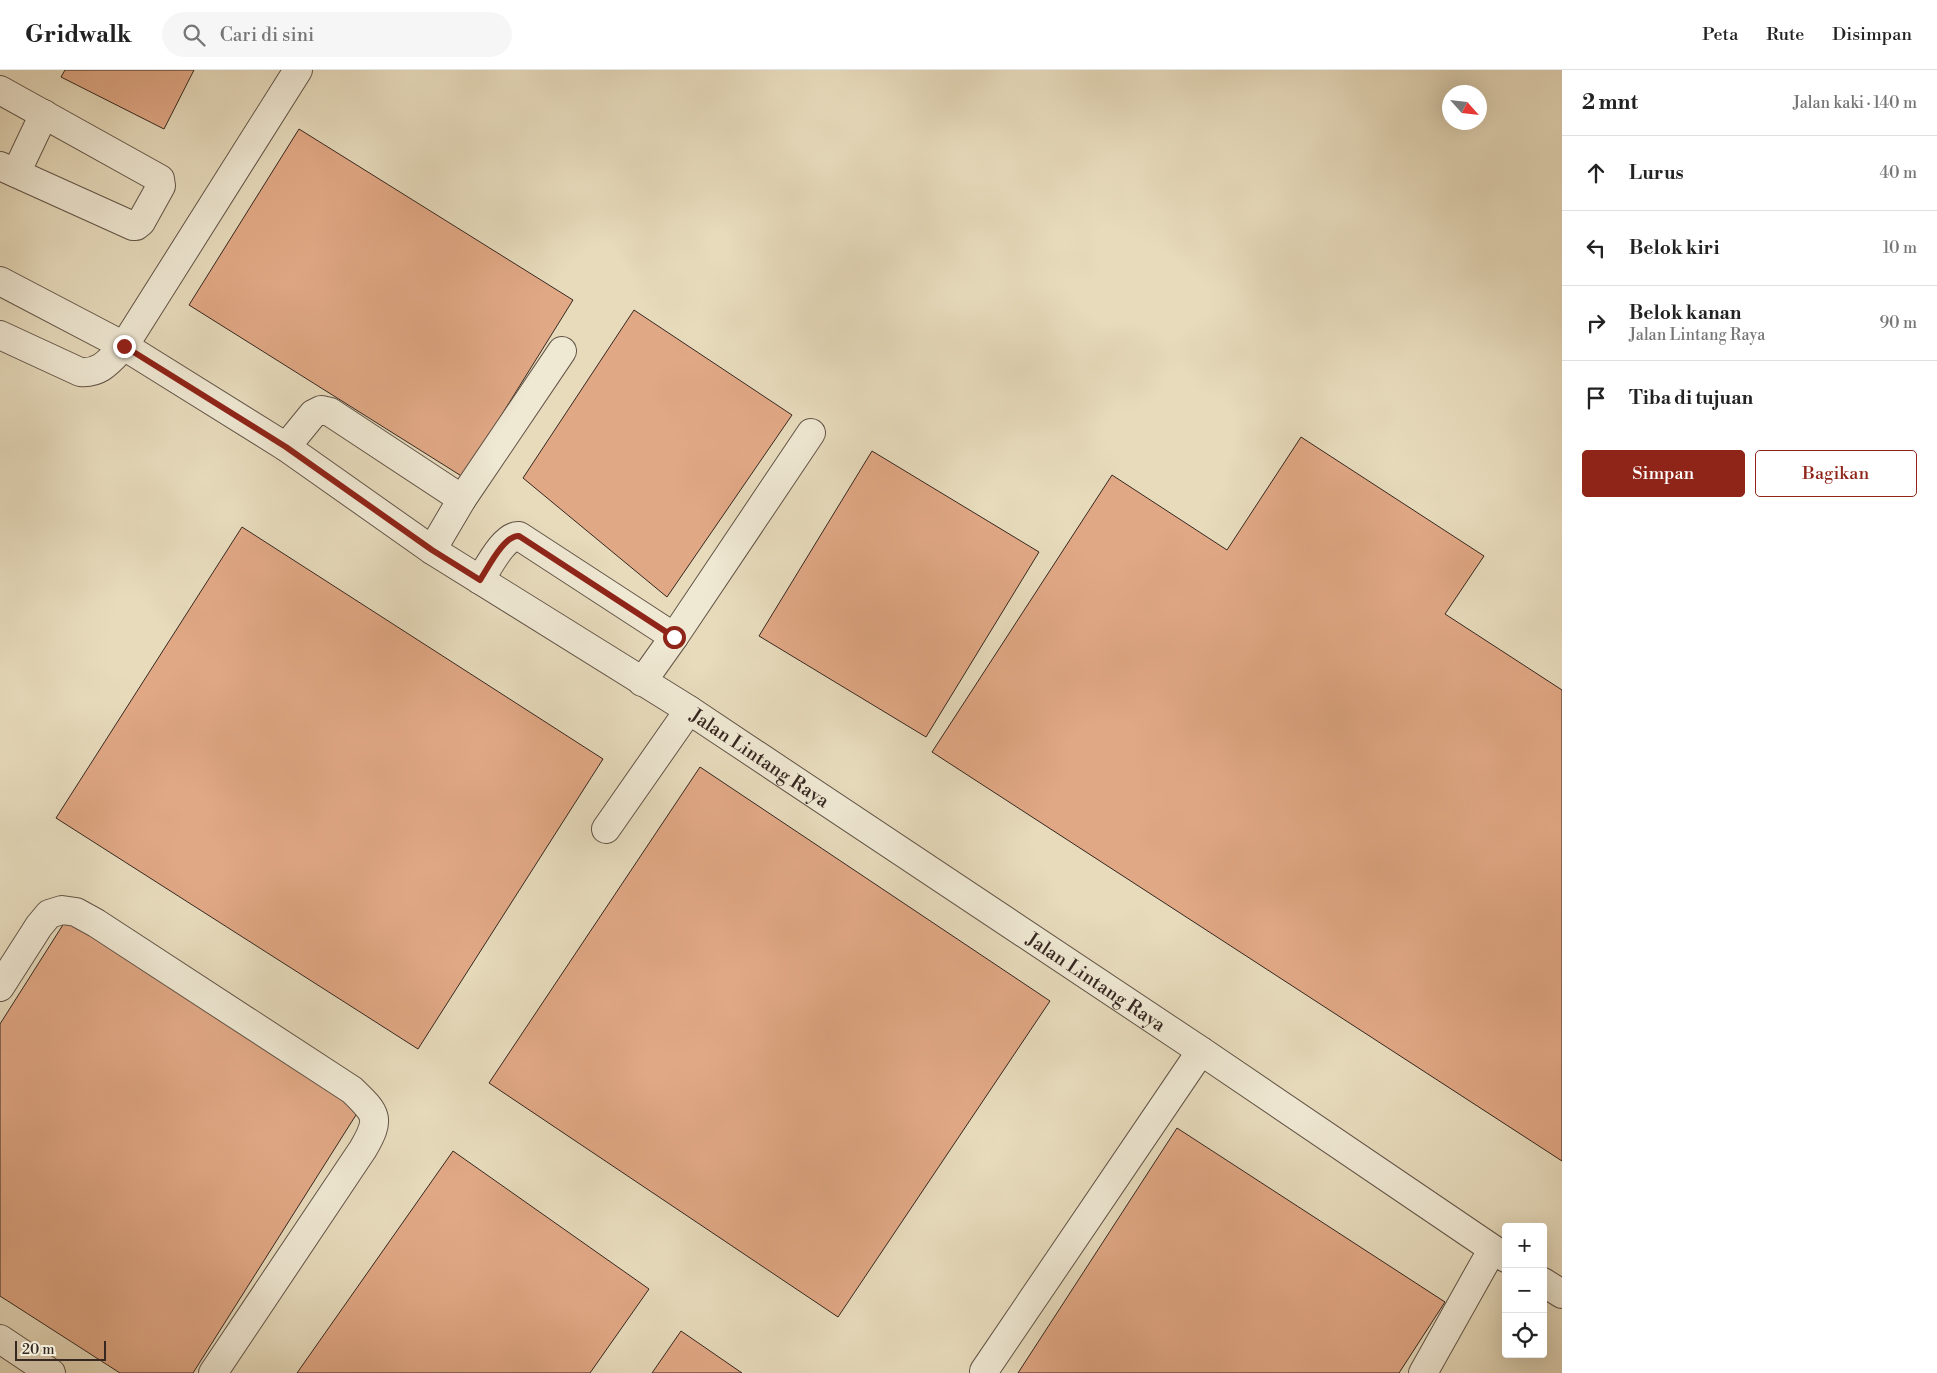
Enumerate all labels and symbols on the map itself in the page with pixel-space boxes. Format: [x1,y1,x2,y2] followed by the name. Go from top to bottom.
[1442,85,1487,130] north arrow
[113,335,136,358] route end
[663,626,686,649] route start
[685,703,834,813] street label: Jalan Lintang Raya
[1021,927,1170,1037] street label: Jalan Lintang Raya
[15,1338,106,1361] scale bar

